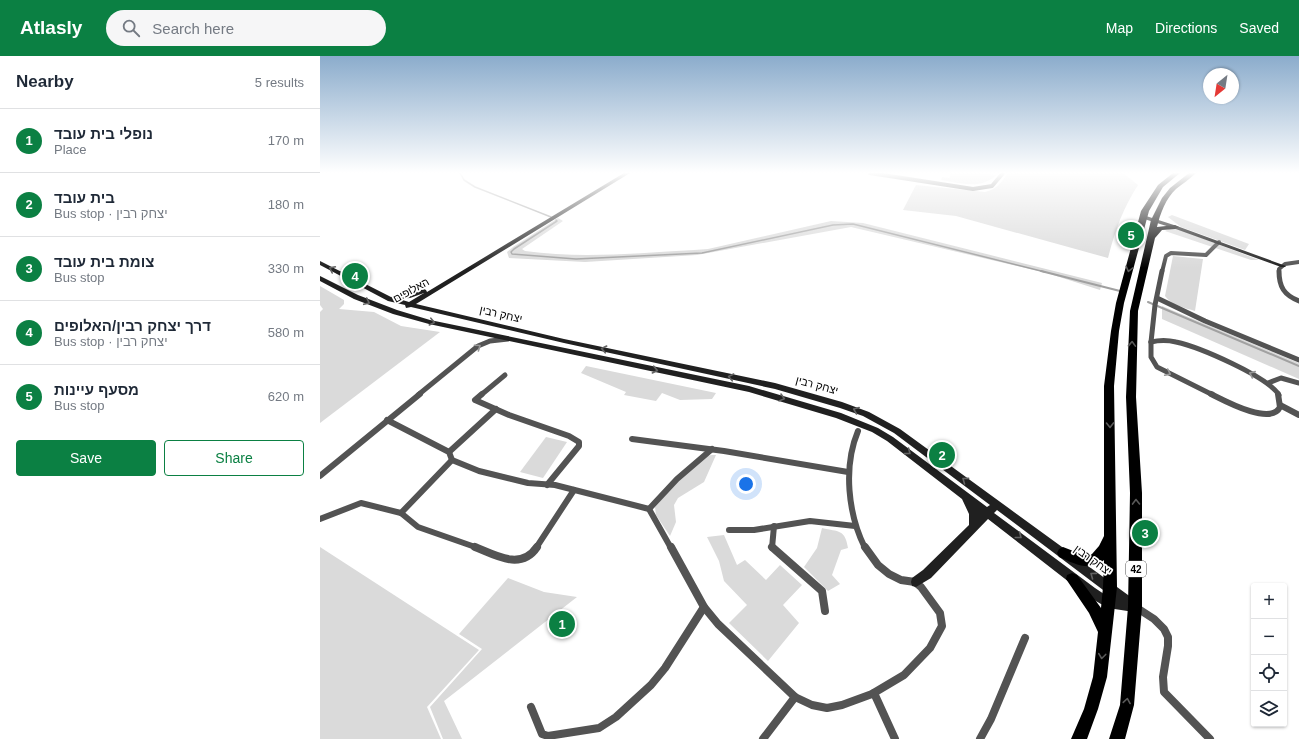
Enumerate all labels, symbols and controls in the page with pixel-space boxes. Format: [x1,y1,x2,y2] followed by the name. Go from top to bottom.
[106,10,386,46] search box
[20,17,82,38] text: Atlasly
[120,17,142,39] icon: search
[152,20,234,37] text: Search here
[1106,20,1133,36] text: Map
[1155,20,1217,36] text: Directions
[1239,20,1279,36] text: Saved
[1203,68,1239,104] north arrow
[16,72,74,91] text: Nearby
[255,75,304,90] text: 5 results
[54,125,153,142] text: נופלי בית עובד
[25,133,33,148] text: 1
[268,133,304,148] text: 170 m
[54,142,87,157] text: Place
[54,189,115,206] text: בית עובד
[25,197,33,212] text: 2
[268,197,304,212] text: 180 m
[54,206,168,221] text: Bus stop · יצחק רבין
[1118,220,1144,250] pin: 5
[54,253,154,270] text: צומת בית עובד
[25,261,33,276] text: 3
[268,261,304,276] text: 330 m
[342,261,368,291] pin: 4
[1125,265,1134,272] one-way arrow
[329,266,336,274] one-way arrow
[54,270,105,285] text: Bus stop
[391,275,431,305] street label: האלופים
[363,297,370,305] one-way arrow
[478,303,524,325] street label: יצחק רבין
[54,317,211,334] text: דרך יצחק רבין/האלופים
[429,318,435,326] one-way arrow
[25,325,33,340] text: 4
[268,325,304,340] text: 580 m
[54,334,168,349] text: Bus stop · יצחק רבין
[1127,341,1136,347] one-way arrow
[473,345,480,352] one-way arrow
[601,345,607,354] one-way arrow
[652,365,658,373] one-way arrow
[1163,368,1171,376] one-way arrow
[1249,371,1257,379] one-way arrow
[728,373,734,381] one-way arrow
[794,374,840,396] street label: יצחק רבין
[54,381,139,398] text: מסעף עיינות
[25,389,33,404] text: 5
[268,389,304,404] text: 620 m
[778,393,785,402] one-way arrow
[54,398,105,413] text: Bus stop
[853,407,860,415] one-way arrow
[1106,422,1114,428] one-way arrow
[16,440,156,476] button: Save
[164,440,304,476] button: Share
[929,440,955,470] pin: 2
[903,447,910,454] one-way arrow
[736,474,756,494] your location
[963,478,970,485] one-way arrow
[1132,499,1140,505] one-way arrow
[1132,518,1158,548] pin: 3
[1014,532,1021,539] one-way arrow
[1072,542,1114,578] street label: יצחק רבין
[1126,561,1146,577] road number: 42
[1090,572,1097,580] one-way arrow
[1251,583,1287,727] map controls
[1251,583,1287,619] button: +
[549,609,575,639] pin: 1
[1251,619,1287,655] button: −
[1098,653,1107,659] one-way arrow
[1251,655,1287,691] button: locate
[1251,691,1287,727] button: layers
[1122,698,1131,705] one-way arrow

